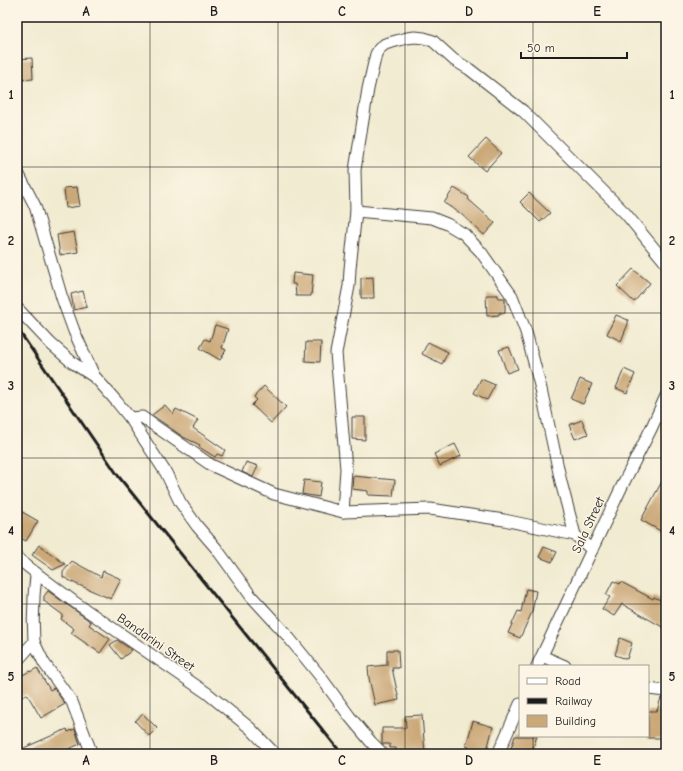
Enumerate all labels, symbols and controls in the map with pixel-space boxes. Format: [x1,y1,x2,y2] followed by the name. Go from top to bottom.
[82,4,90,19] text: A
[210,4,218,19] text: B
[338,4,346,19] text: C
[465,4,473,19] text: D
[593,4,601,19] text: E
[521,34,627,60] scale bar
[527,41,555,55] text: 50 m
[8,87,14,102] text: 1
[669,87,675,102] text: 1
[8,233,14,248] text: 2
[669,233,675,248] text: 2
[8,378,14,393] text: 3
[669,378,675,393] text: 3
[568,493,608,556] street label: Sala Street
[8,523,14,538] text: 4
[669,523,675,538] text: 4
[115,610,199,675] street label: Bandarini Street
[519,665,649,737] legend
[8,669,15,684] text: 5
[669,669,676,684] text: 5
[555,674,581,688] text: Road
[555,694,593,708] text: Railway
[555,714,596,728] text: Building
[82,753,90,768] text: A
[210,753,218,768] text: B
[338,753,346,768] text: C
[465,753,473,768] text: D
[593,753,601,768] text: E

